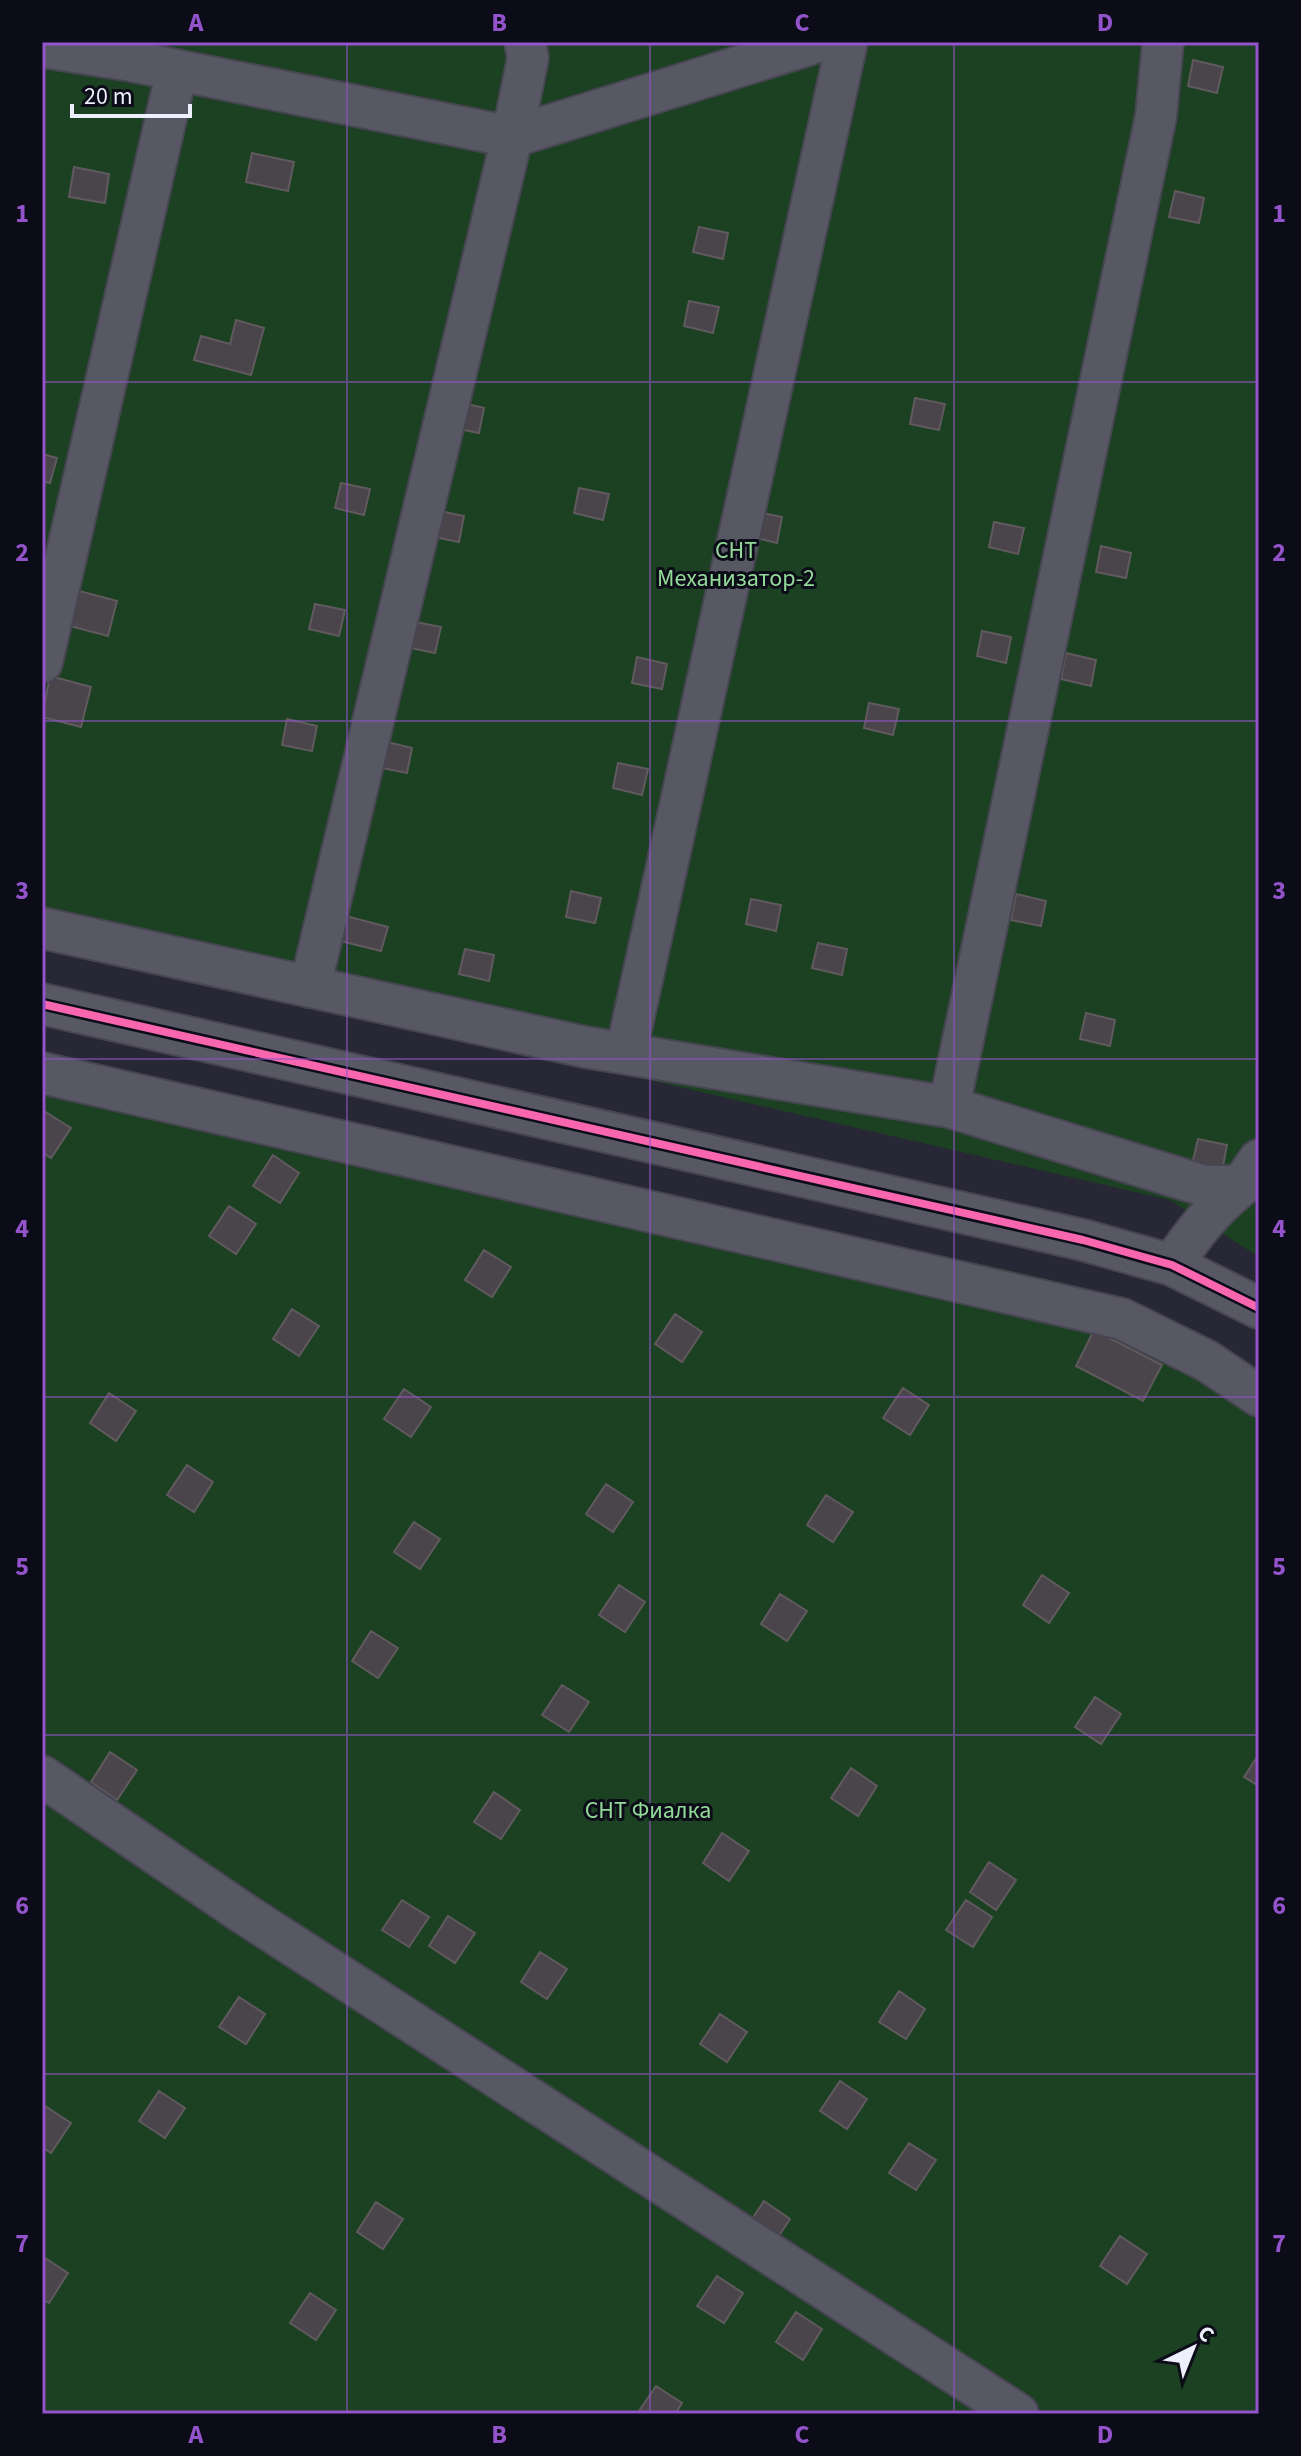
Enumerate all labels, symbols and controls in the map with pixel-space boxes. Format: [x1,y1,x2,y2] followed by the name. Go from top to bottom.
[188,4,205,41] text: A
[491,4,507,41] text: B
[794,4,810,41] text: C
[1097,4,1113,41] text: D
[72,68,190,118] scale bar
[84,79,133,114] text: 20 m
[15,195,29,232] text: 1
[1272,195,1286,232] text: 1
[657,533,815,596] park label: СНТ Механизатор-2
[15,534,29,571] text: 2
[1272,534,1286,571] text: 2
[15,872,29,909] text: 3
[1272,872,1286,909] text: 3
[15,1210,29,1247] text: 4
[1272,1210,1286,1247] text: 4
[15,1548,29,1585] text: 5
[1272,1548,1286,1585] text: 5
[585,1793,711,1828] park label: СНТ Фиалка
[15,1887,29,1924] text: 6
[1272,1887,1286,1924] text: 6
[15,2225,29,2262] text: 7
[1272,2225,1286,2262] text: 7
[1153,2308,1233,2388] north arrow
[1190,2318,1222,2350] text: С
[188,2416,205,2453] text: A
[491,2416,507,2453] text: B
[794,2416,810,2453] text: C
[1097,2416,1113,2453] text: D

